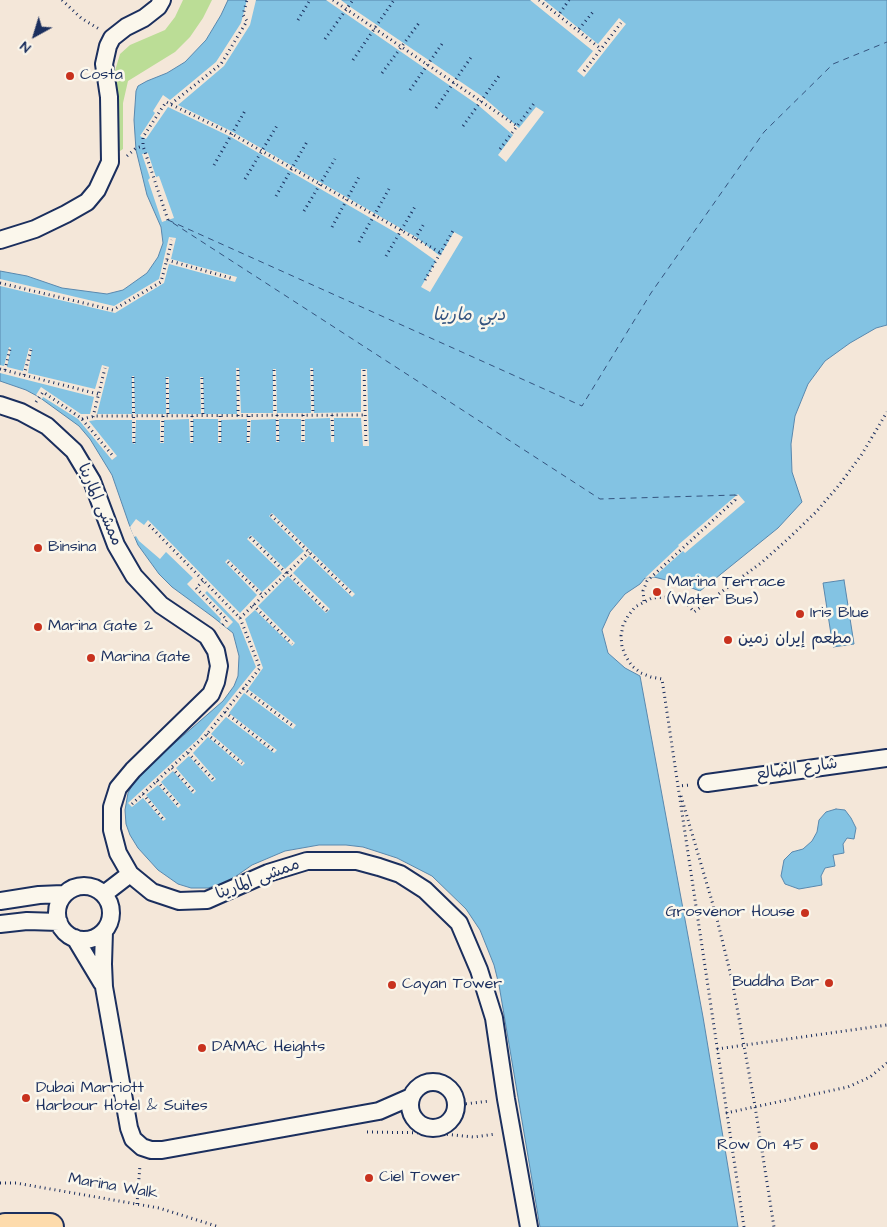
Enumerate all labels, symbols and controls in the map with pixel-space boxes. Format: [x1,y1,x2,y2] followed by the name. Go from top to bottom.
[10,10,60,60] north arrow
[16,36,35,57] text: N
[80,66,123,86] place label: Costa
[64,70,76,82] marker: Costa
[433,305,505,327] water label: دبي مارينا
[72,461,126,549] street label: ممشى المارينا
[48,538,96,558] place label: Binsina
[32,542,44,554] marker: Binsina
[667,573,785,611] place label: Marina Terrace (Water Bus)
[651,586,663,598] marker: Marina Terrace (Water Bus)
[810,604,869,624] place label: Iris Blue
[794,608,806,620] marker: Iris Blue
[48,617,153,637] place label: Marina Gate 2
[32,621,44,633] marker: Marina Gate 2
[738,630,852,650] place label: مطعم إيران زمين
[722,634,734,646] marker: مطعم إيران زمين
[101,648,191,668] place label: Marina Gate
[85,652,97,664] marker: Marina Gate
[755,755,839,785] street label: شارع الضالع
[213,855,303,905] street label: ممشى المارينا
[665,903,795,923] place label: Grosvenor House
[799,907,811,919] marker: Grosvenor House
[732,973,819,993] place label: Buddha Bar
[402,975,502,995] place label: Cayan Tower
[823,977,835,989] marker: Buddha Bar
[386,979,398,991] marker: Cayan Tower
[212,1038,325,1058] place label: DAMAC Heights
[196,1042,208,1054] marker: DAMAC Heights
[36,1079,208,1117] place label: Dubai Marriott Harbour Hotel & Suites
[20,1092,32,1104] marker: Dubai Marriott Harbour Hotel & Suites
[717,1136,804,1156] place label: Row On 45
[808,1140,820,1152] marker: Row On 45
[379,1168,460,1188] place label: Ciel Tower
[67,1170,159,1204] street label: Marina Walk
[363,1172,375,1184] marker: Ciel Tower

